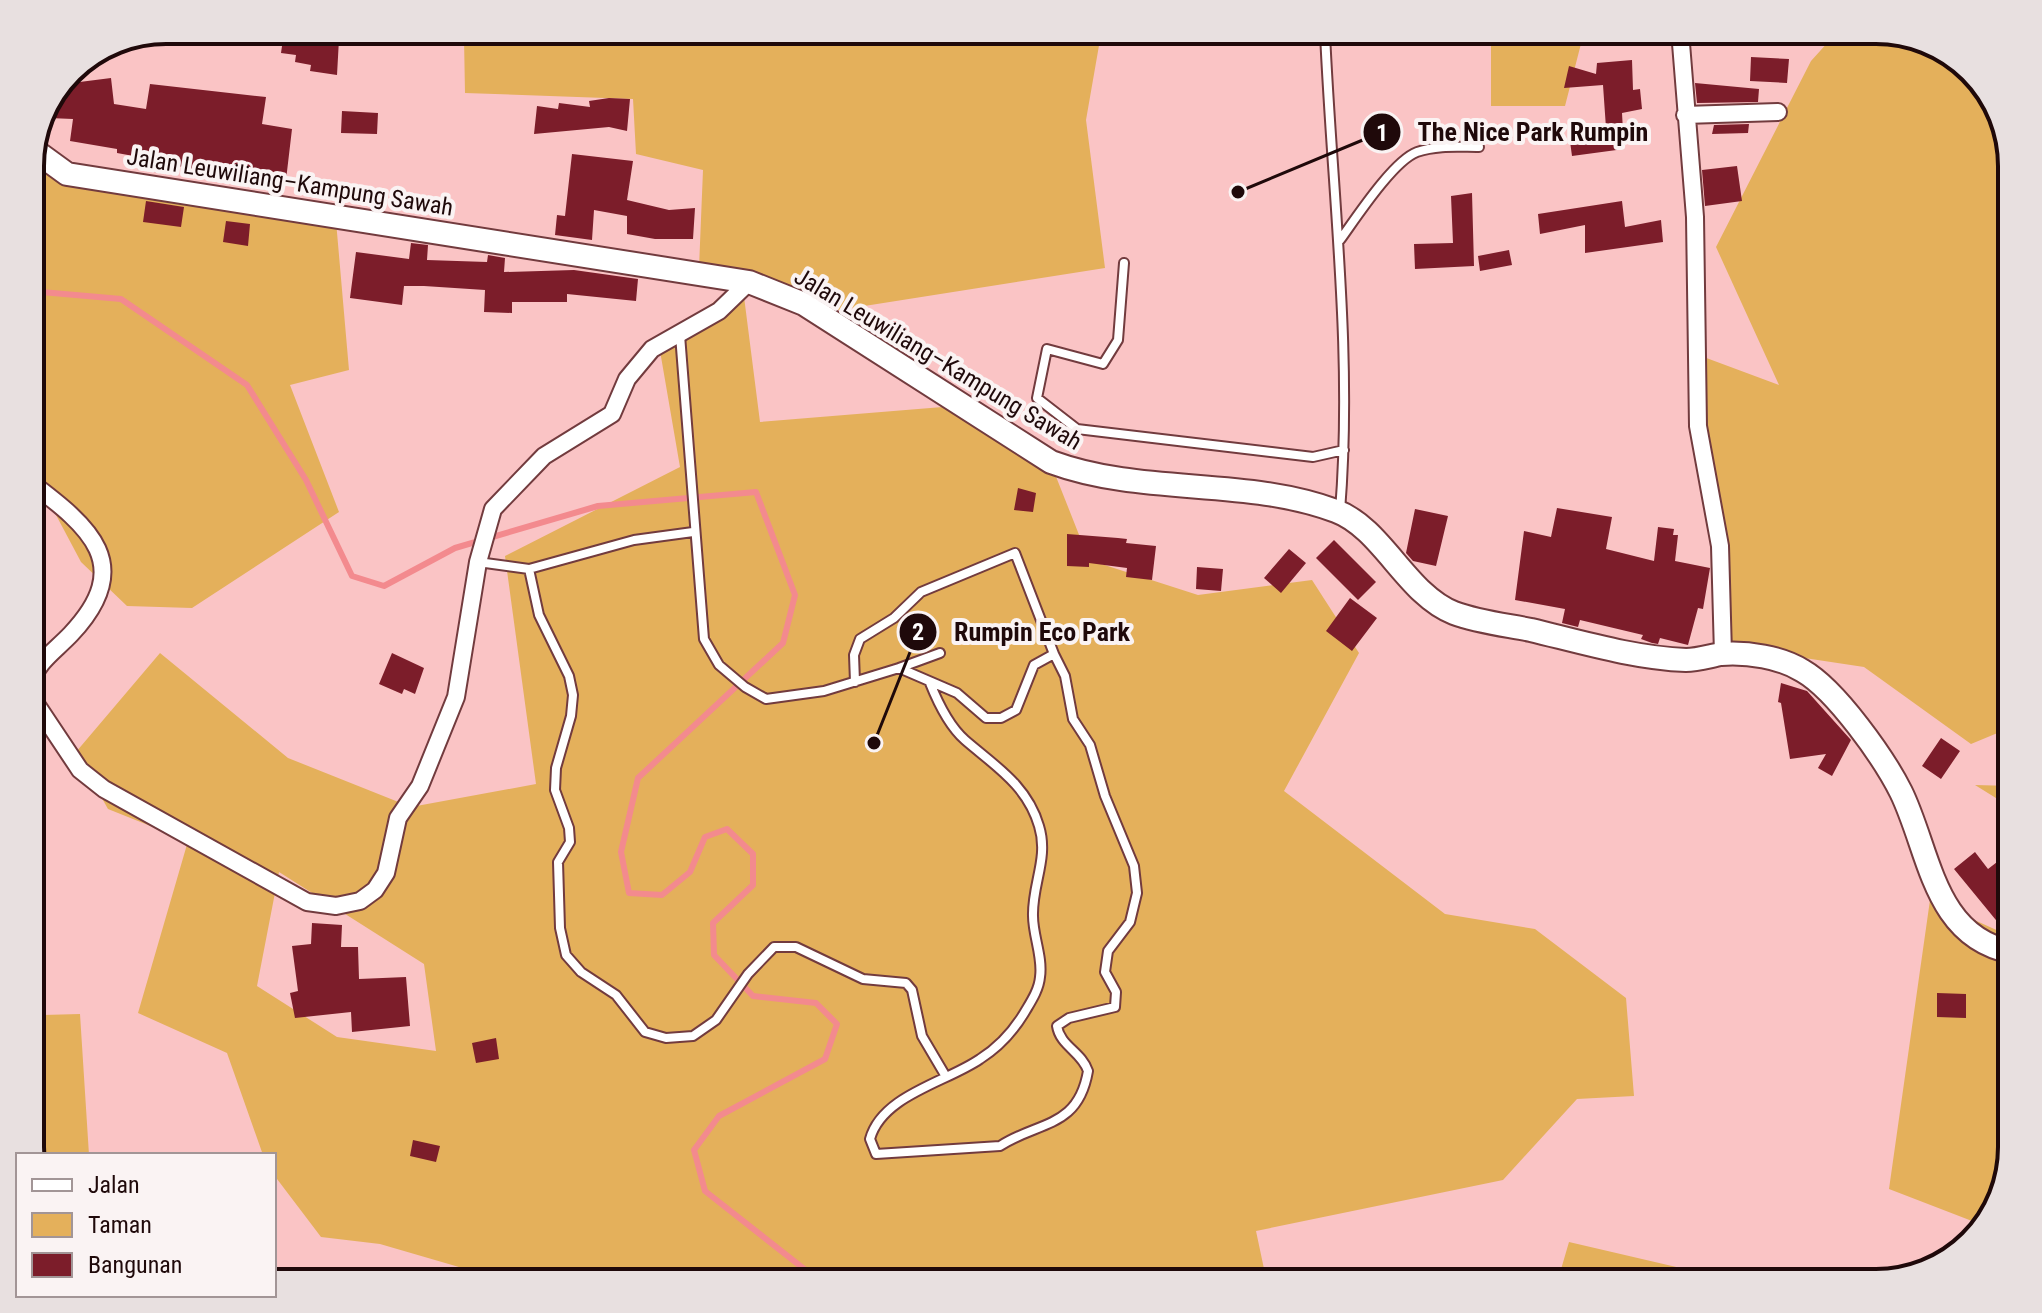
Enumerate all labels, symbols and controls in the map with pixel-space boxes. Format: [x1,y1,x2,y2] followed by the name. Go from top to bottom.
[1362,107,1664,157] callout: The Nice Park Rumpin
[1418,117,1648,147] text: The Nice Park Rumpin
[1376,119,1388,147] text: 1
[125,142,455,222] street label: Jalan Leuwiliang–Kampung Sawah
[789,262,1087,456] street label: Jalan Leuwiliang–Kampung Sawah
[898,607,1146,657] callout: Rumpin Eco Park
[954,617,1131,647] text: Rumpin Eco Park
[912,618,924,646] text: 2
[16,1153,276,1297] legend
[88,1171,140,1199] text: Jalan
[88,1211,152,1239] text: Taman
[88,1251,182,1279] text: Bangunan

